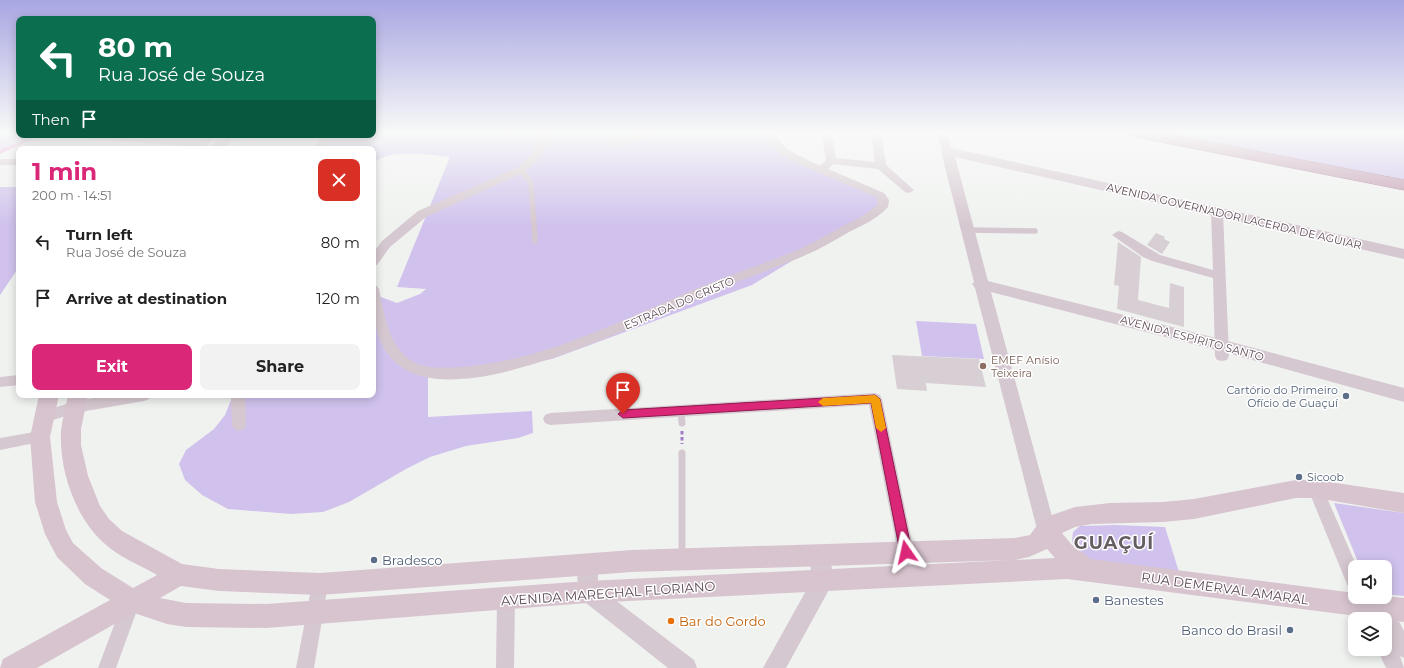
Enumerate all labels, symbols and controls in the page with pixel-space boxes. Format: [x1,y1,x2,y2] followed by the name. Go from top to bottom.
[98,30,173,64] text: 80 m
[32,32,84,84] icon: left
[98,64,265,86] text: Rua José de Souza
[78,108,100,130] icon: arrive
[32,110,70,129] text: Then
[32,157,97,186] text: 1 min
[318,159,360,201] button: close
[1105,180,1363,252] street label: AVENIDA GOVERNADOR LACERDA DE AGUIAR
[32,187,112,203] text: 200 m · 14:51
[66,225,133,244] text: Turn left
[32,231,54,253] icon: left
[321,233,360,252] text: 80 m
[66,244,187,260] text: Rua José de Souza
[622,273,736,333] street label: ESTRADA DO CRISTO
[32,287,54,309] icon: arrive
[66,289,227,308] text: Arrive at destination
[316,289,360,308] text: 120 m
[1119,312,1265,364] street label: AVENIDA ESPÍRITO SANTO
[32,344,192,390] button: Exit
[200,344,360,390] button: Share
[991,353,1060,380] place label: EMEF Anísio Teixeira
[978,361,988,371] marker: EMEF Anísio Teixeira
[606,373,640,414] pin
[612,379,634,401] icon: arrive
[1226,383,1339,410] place label: Cartório do Primeiro Ofício de Guaçuí
[1341,391,1351,401] marker: Cartório do Primeiro Ofício de Guaçuí
[1307,470,1344,484] place label: Sicoob
[1294,472,1304,482] marker: Sicoob
[885,531,927,573] position arrow
[1074,532,1154,554] district label: GUAÇUÍ
[382,552,443,568] place label: Bradesco
[369,555,379,565] marker: Bradesco
[1348,560,1392,656] map controls
[1348,560,1392,604] button: sound
[1140,568,1310,608] street label: RUA DEMERVAL AMARAL
[500,578,716,608] street label: AVENIDA MARECHAL FLORIANO
[1104,592,1164,608] place label: Banestes
[1091,595,1101,605] marker: Banestes
[1348,612,1392,656] button: layers
[679,613,766,629] place label: Bar do Gordo
[666,616,676,626] marker: Bar do Gordo
[1181,622,1282,638] place label: Banco do Brasil
[1285,625,1295,635] marker: Banco do Brasil

